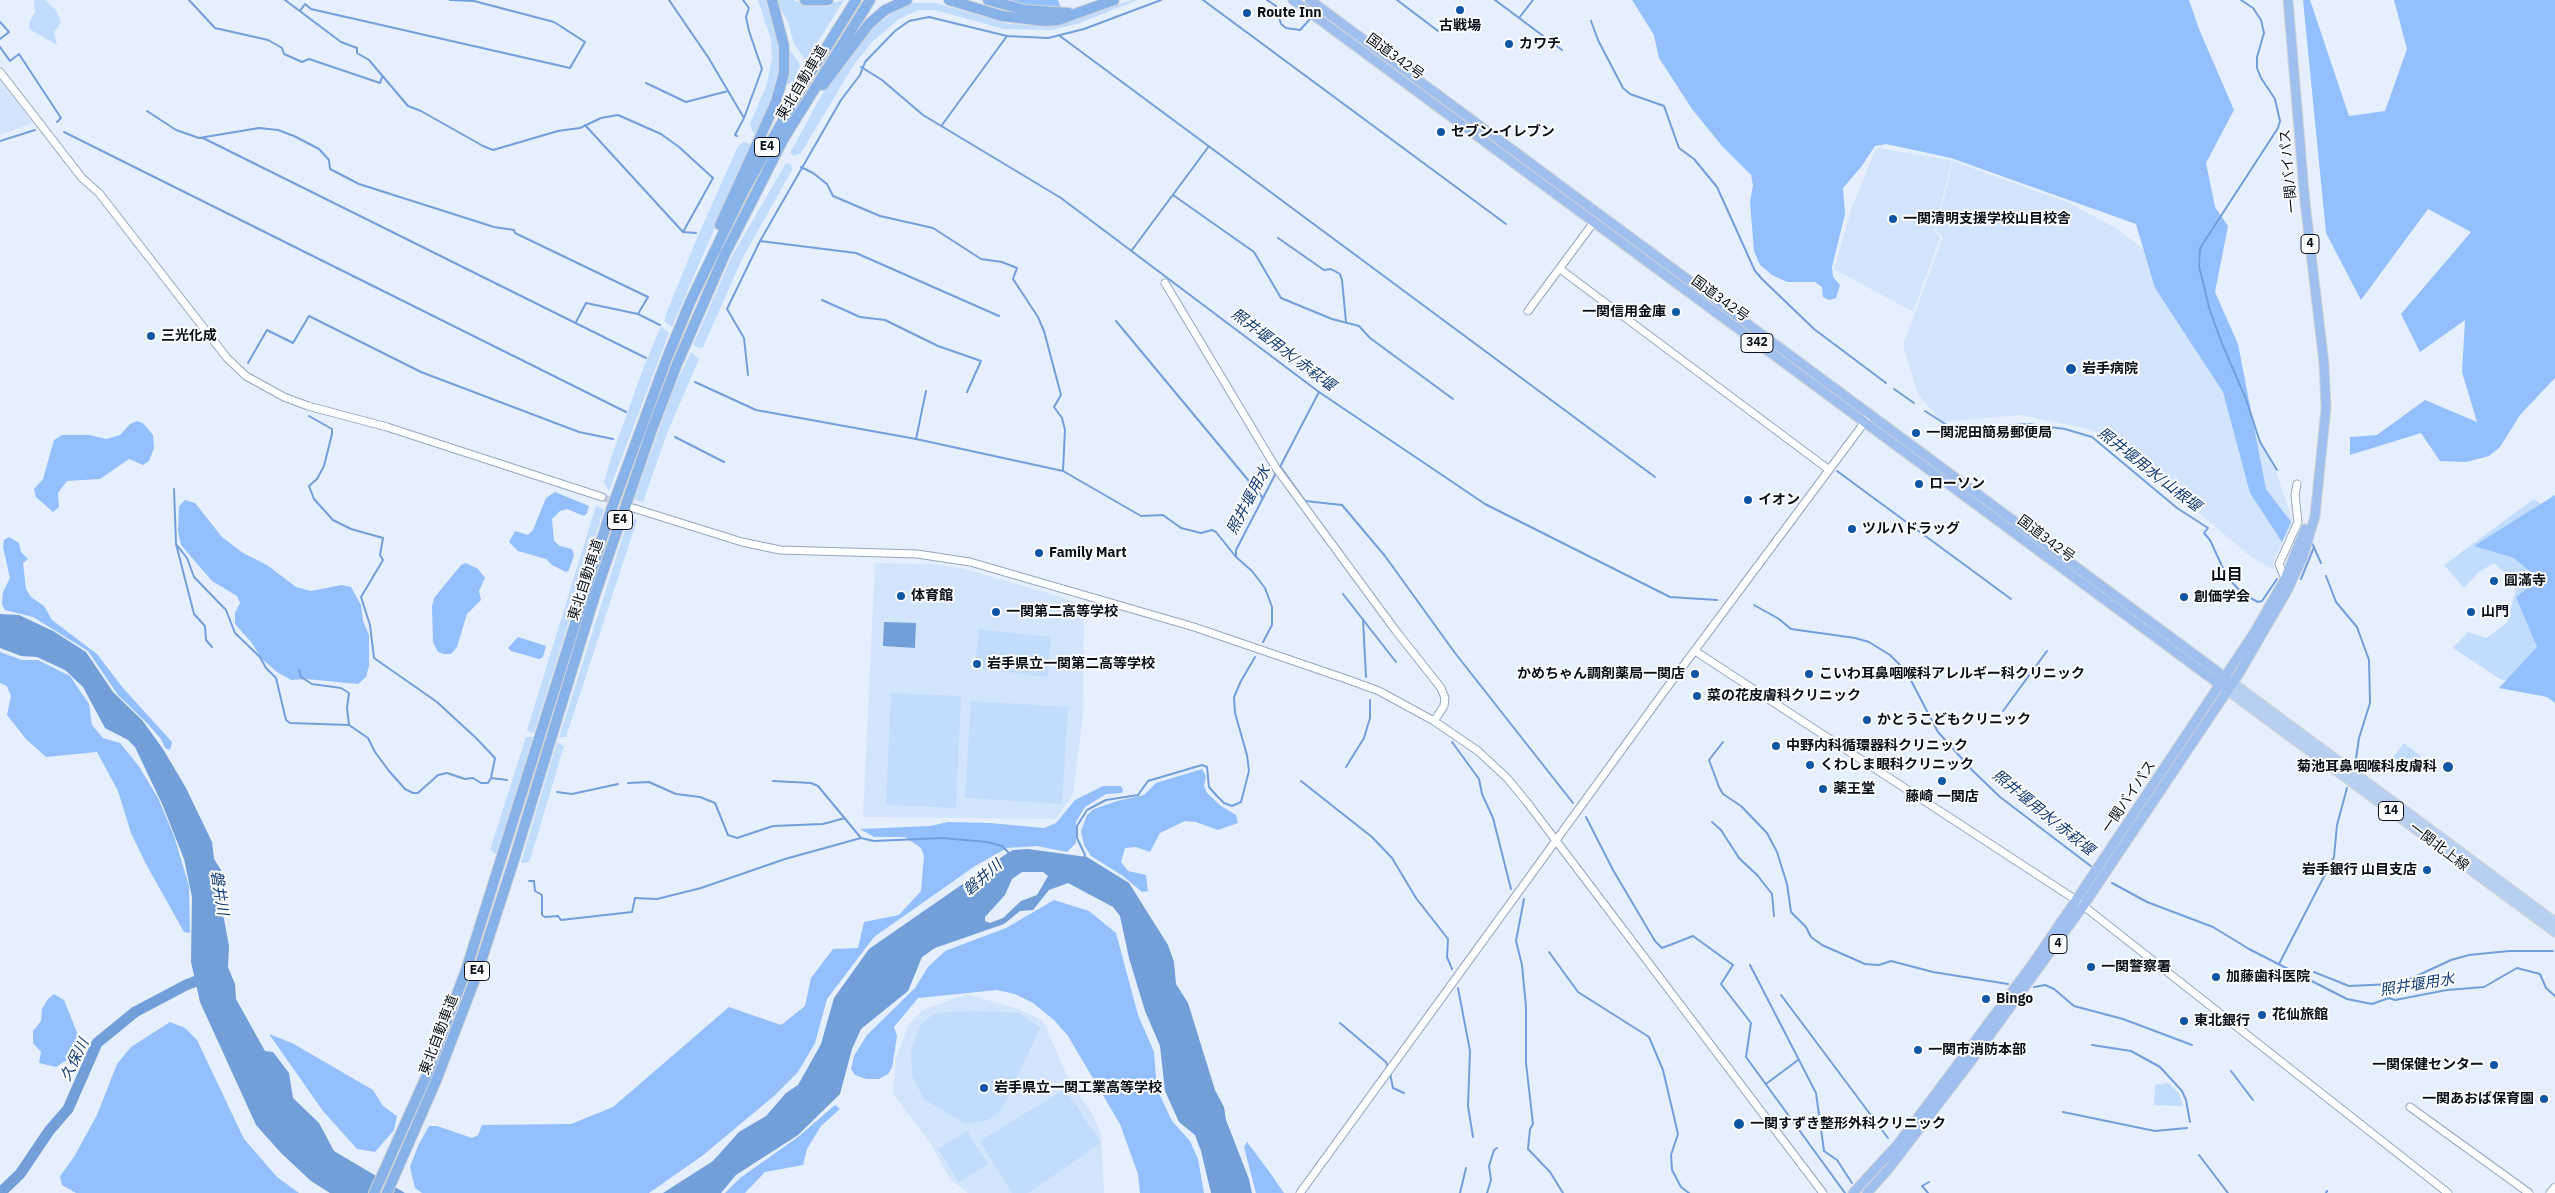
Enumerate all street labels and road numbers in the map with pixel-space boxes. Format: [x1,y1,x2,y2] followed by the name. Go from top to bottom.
[1363,30,1427,84] street label: 国道342号
[773,43,831,123] street label: 東北自動車道
[2277,128,2301,214] street label: 一関バイパス
[754,138,780,156] road number: E4
[2301,234,2319,253] road number: 4
[1688,272,1752,326] street label: 国道342号
[1741,333,1773,352] road number: 342
[608,510,632,530] road number: E4
[2014,512,2078,566] street label: 国道342号
[565,537,607,623] street label: 東北自動車道
[2099,757,2159,837] street label: 一関バイパス
[2378,801,2404,820] road number: 14
[2406,819,2472,875] street label: 一関北上線
[2049,934,2067,954] road number: 4
[464,961,490,980] road number: E4
[416,993,462,1077] street label: 東北自動車道

